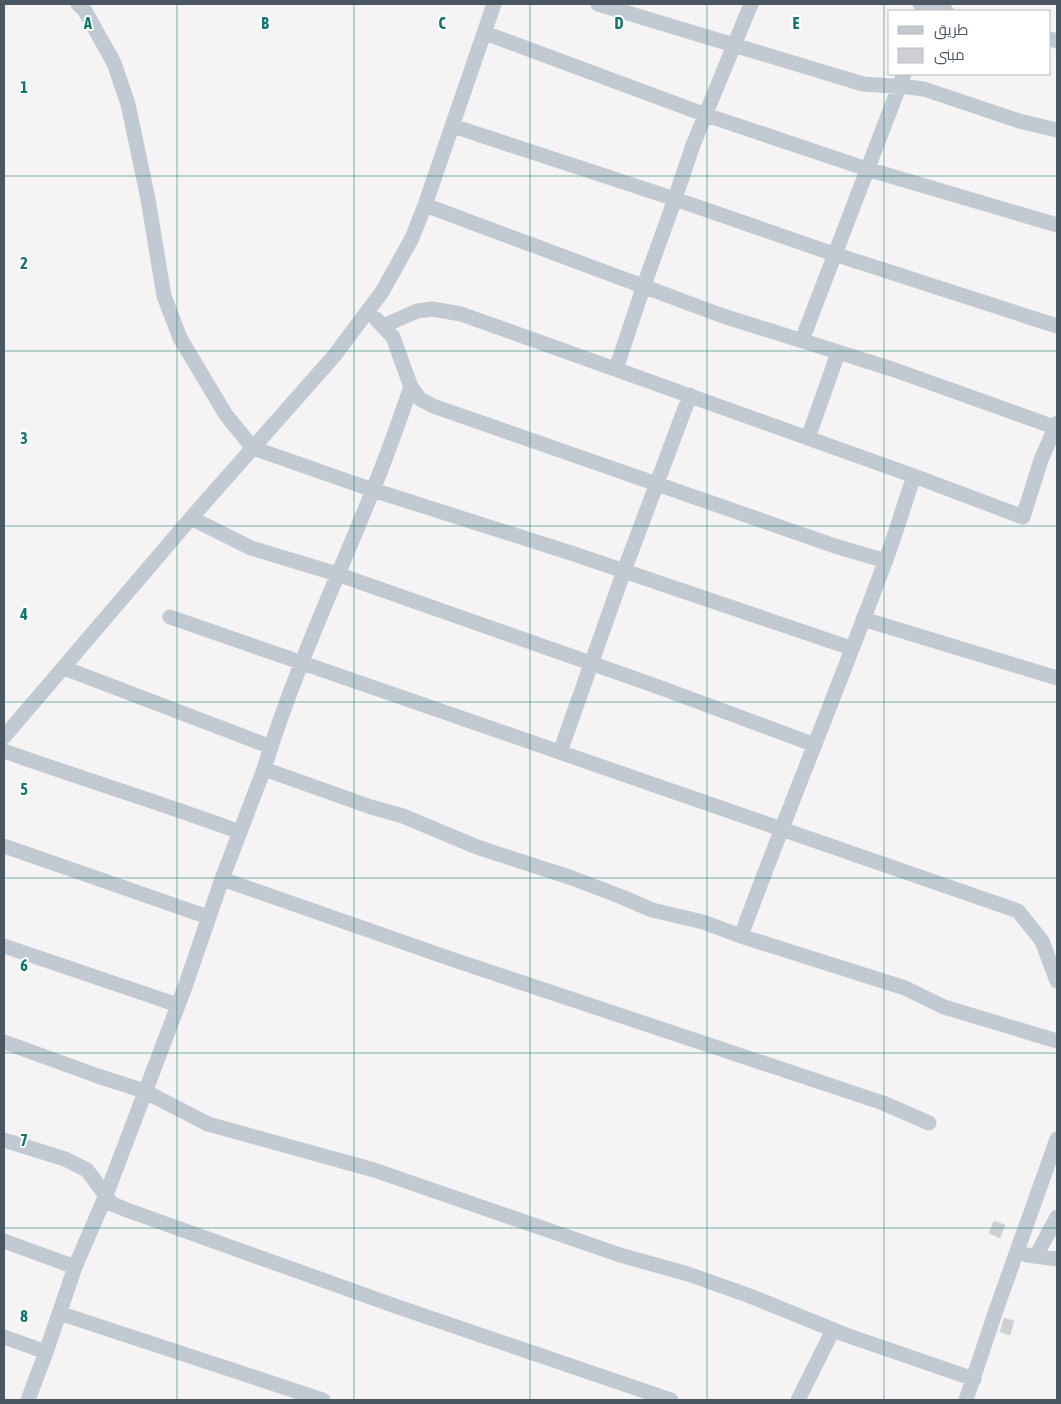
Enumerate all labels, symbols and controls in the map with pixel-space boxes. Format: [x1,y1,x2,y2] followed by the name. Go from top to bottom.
[888,10,1051,75] legend
[83,14,92,32] text: A
[261,14,269,32] text: B
[438,14,446,32] text: C
[615,14,624,32] text: D
[793,14,800,32] text: E
[934,21,968,40] text: طريق
[934,46,965,65] text: مبنى
[20,78,28,96] text: 1
[20,254,28,272] text: 2
[20,429,28,447] text: 3
[19,605,28,623] text: 4
[20,780,28,798] text: 5
[20,956,28,974] text: 6
[20,1131,28,1149] text: 7
[20,1307,28,1325] text: 8

